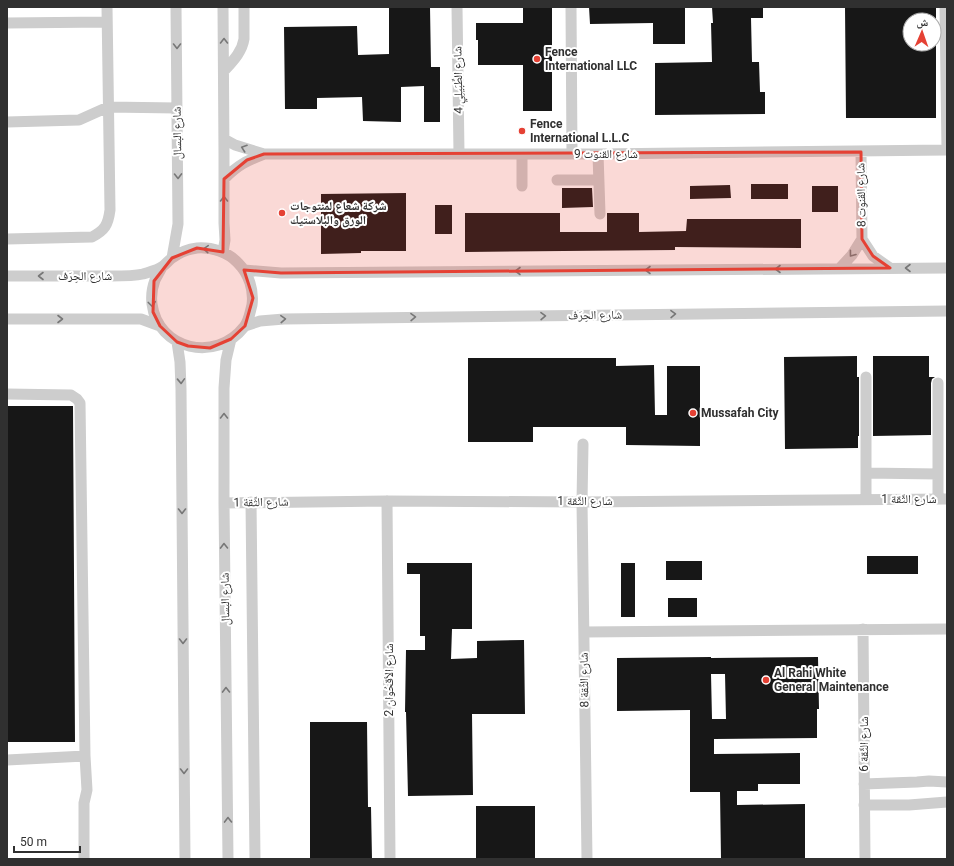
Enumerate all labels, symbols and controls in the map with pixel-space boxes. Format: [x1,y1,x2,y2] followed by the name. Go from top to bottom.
[902,12,942,52] north arrow
[916,16,929,30] text: ش
[220,38,228,44] one-way arrow
[172,43,181,49] one-way arrow
[545,45,637,73] place label: Fence International LLC
[450,46,469,114] street label: شارع الطِّبَيلِي 4
[532,54,542,64] marker: Fence International LLC
[170,106,185,160] street label: شارع البسال
[530,117,630,145] place label: Fence International L.L.C
[517,126,527,136] marker: Fence International L.L.C
[240,144,247,153] one-way arrow
[574,147,638,162] street label: شارع القنوت 9
[853,163,870,227] street label: شارع القنوت 8
[174,173,182,179] one-way arrow
[220,196,228,202] one-way arrow
[290,199,387,228] place label: شركة شعاع لمنتوجات الورق والبلاستيك
[277,208,287,218] marker: شركة شعاع لمنتوجات الورق والبلاستيك
[202,244,209,253] one-way arrow
[850,250,857,257] one-way arrow
[905,264,911,272] one-way arrow
[775,265,781,273] one-way arrow
[645,266,651,274] one-way arrow
[515,267,521,275] one-way arrow
[58,269,112,284] street label: شارع الحِرَف
[38,272,44,280] one-way arrow
[147,301,156,307] one-way arrow
[568,308,622,323] street label: شارع الحِرَف
[670,310,676,318] one-way arrow
[540,312,546,320] one-way arrow
[410,313,416,321] one-way arrow
[57,315,63,323] one-way arrow
[280,315,286,323] one-way arrow
[176,378,185,384] one-way arrow
[701,406,779,420] place label: Mussafah City
[688,408,698,418] marker: Mussafah City
[220,413,228,419] one-way arrow
[881,492,937,507] street label: شارع الثِّقة 1
[557,494,613,509] street label: شارع الثِّقة 1
[233,495,289,510] street label: شارع الثِّقة 1
[178,508,186,514] one-way arrow
[220,543,228,549] one-way arrow
[218,572,233,626] street label: شارع البسال
[179,638,187,644] one-way arrow
[382,643,397,717] street label: شارع الأقحُوان 2
[577,652,592,708] street label: شارع الثِّقة 8
[774,666,889,694] place label: Al Rahi White General Maintenance
[761,675,771,685] marker: Al Rahi White General Maintenance
[222,687,230,693] one-way arrow
[857,716,872,772] street label: شارع الثِّقة 6
[180,768,188,774] one-way arrow
[224,817,232,823] one-way arrow
[14,828,80,854] scale bar
[20,835,47,849] text: 50 m

